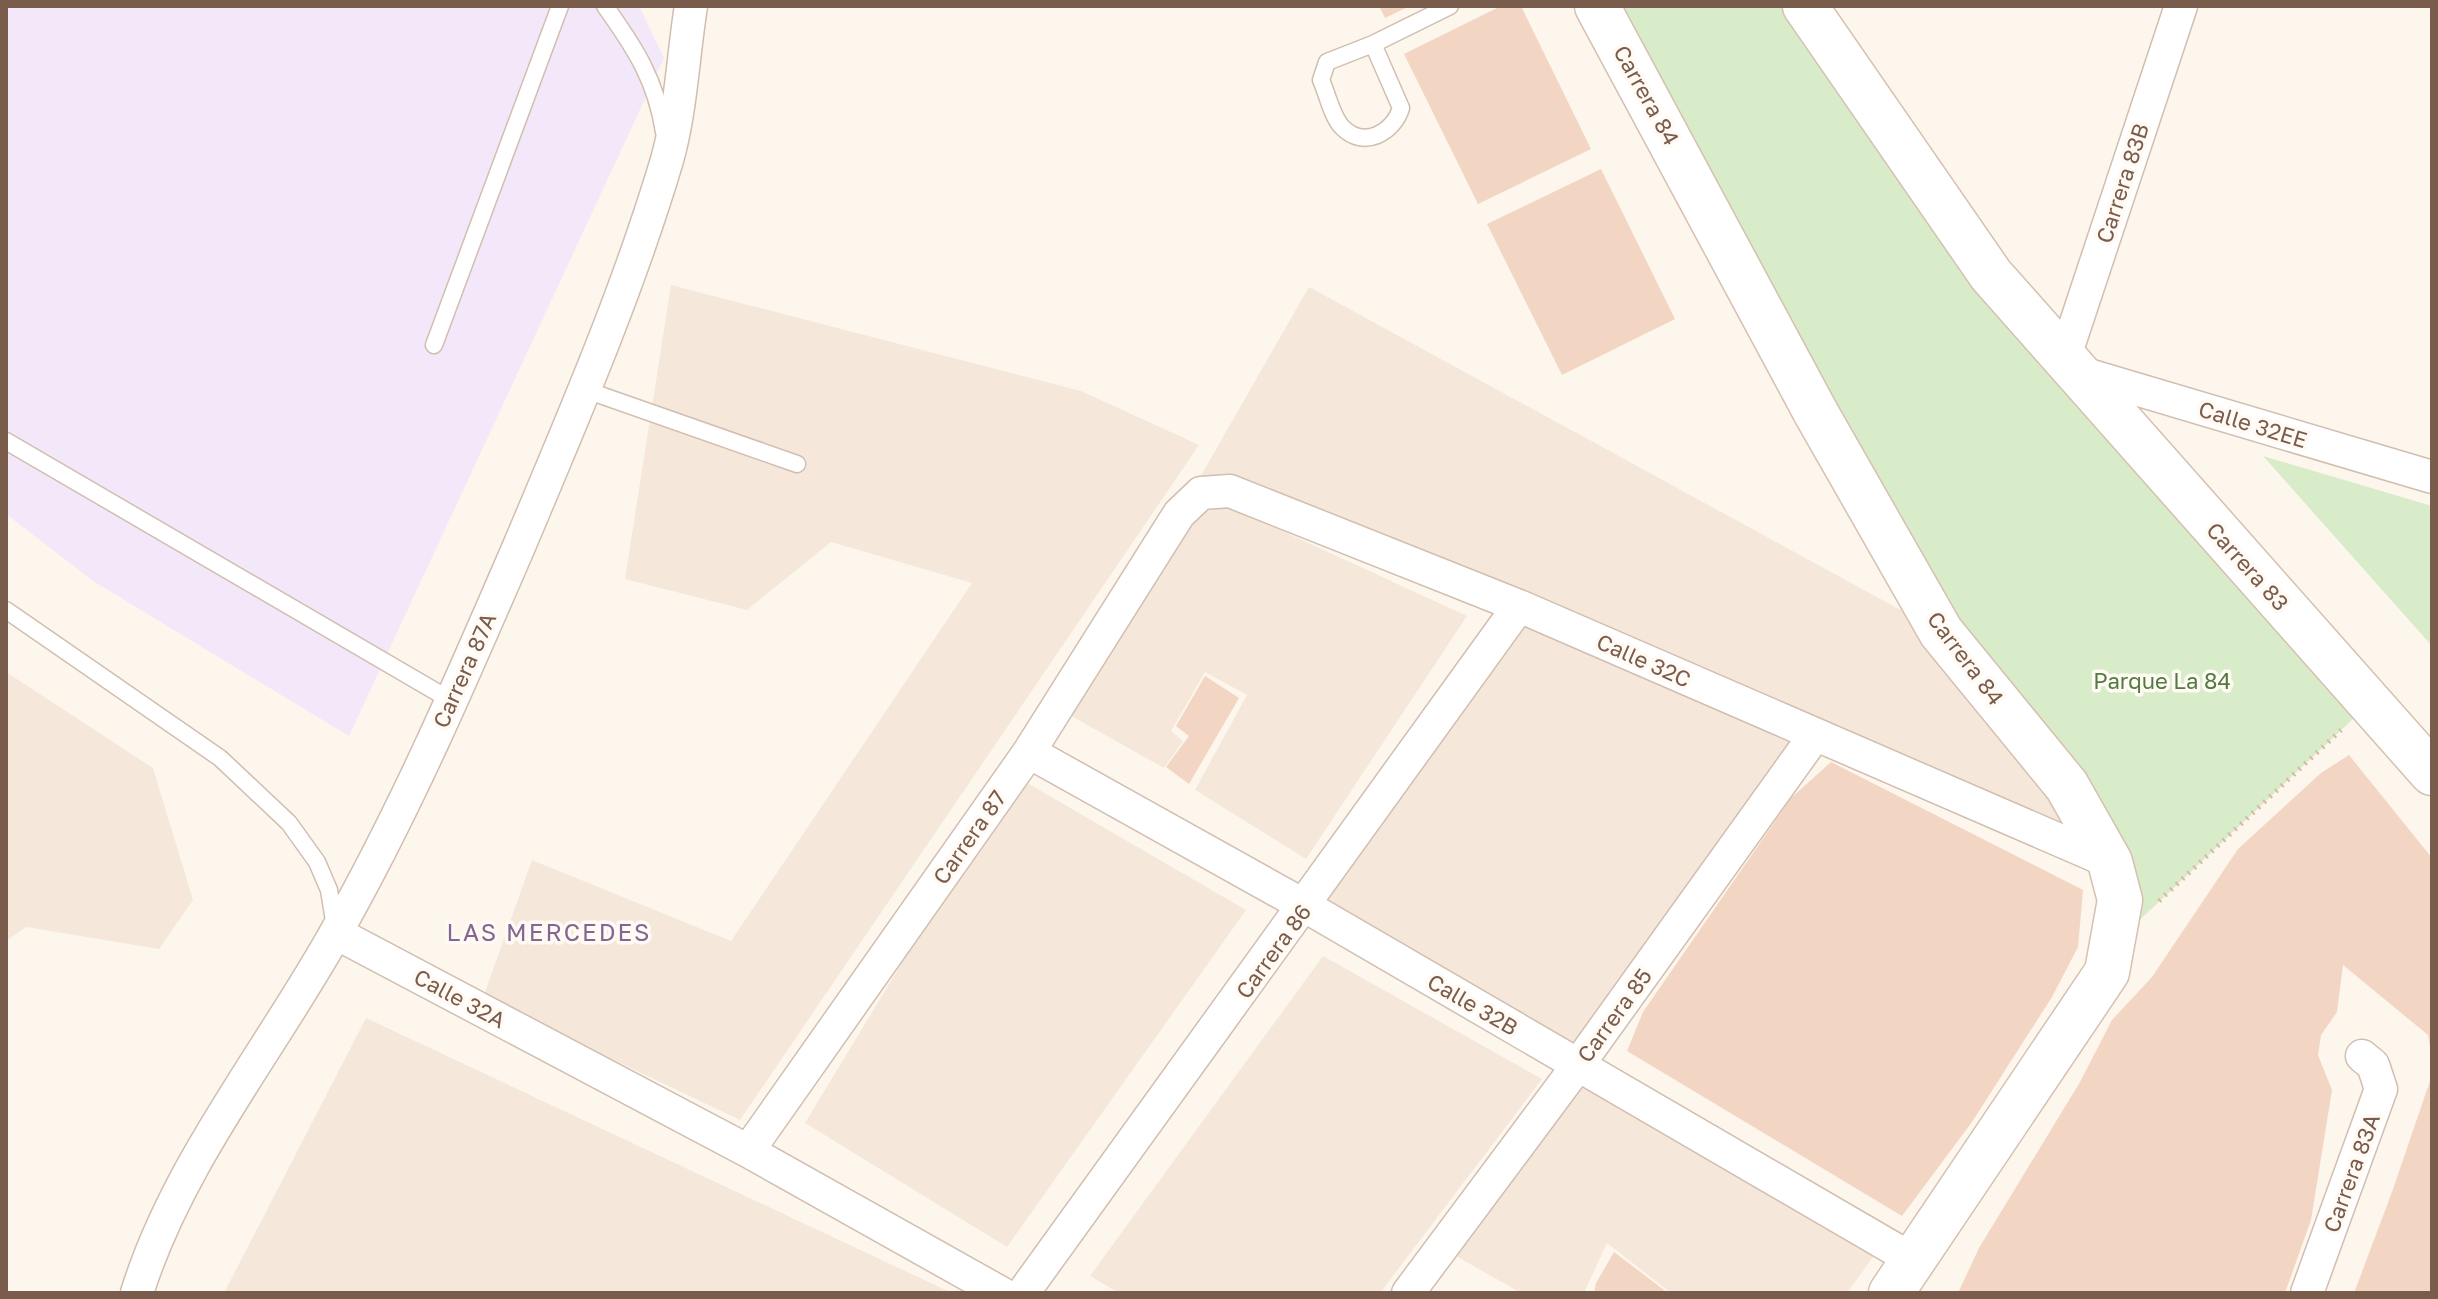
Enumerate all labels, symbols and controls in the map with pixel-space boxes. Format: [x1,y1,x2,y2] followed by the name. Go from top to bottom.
[1608,40,1686,150] street label: Carrera 84
[2090,120,2154,246] street label: Carrera 83B
[2196,395,2310,453] street label: Calle 32EE
[2201,516,2295,616] street label: Carrera 83
[1922,606,2010,710] street label: Carrera 84
[427,608,501,732] street label: Carrera 87A
[1593,627,1695,693] street label: Calle 32C
[2093,667,2231,694] park label: Parque La 84
[927,785,1011,889] street label: Carrera 87
[1230,899,1316,1003] street label: Carrera 86
[447,917,651,946] district label: LAS MERCEDES
[410,963,511,1033] street label: Calle 32A
[1571,963,1657,1067] street label: Carrera 85
[1423,967,1523,1041] street label: Calle 32B
[2317,1110,2385,1236] street label: Carrera 83A

